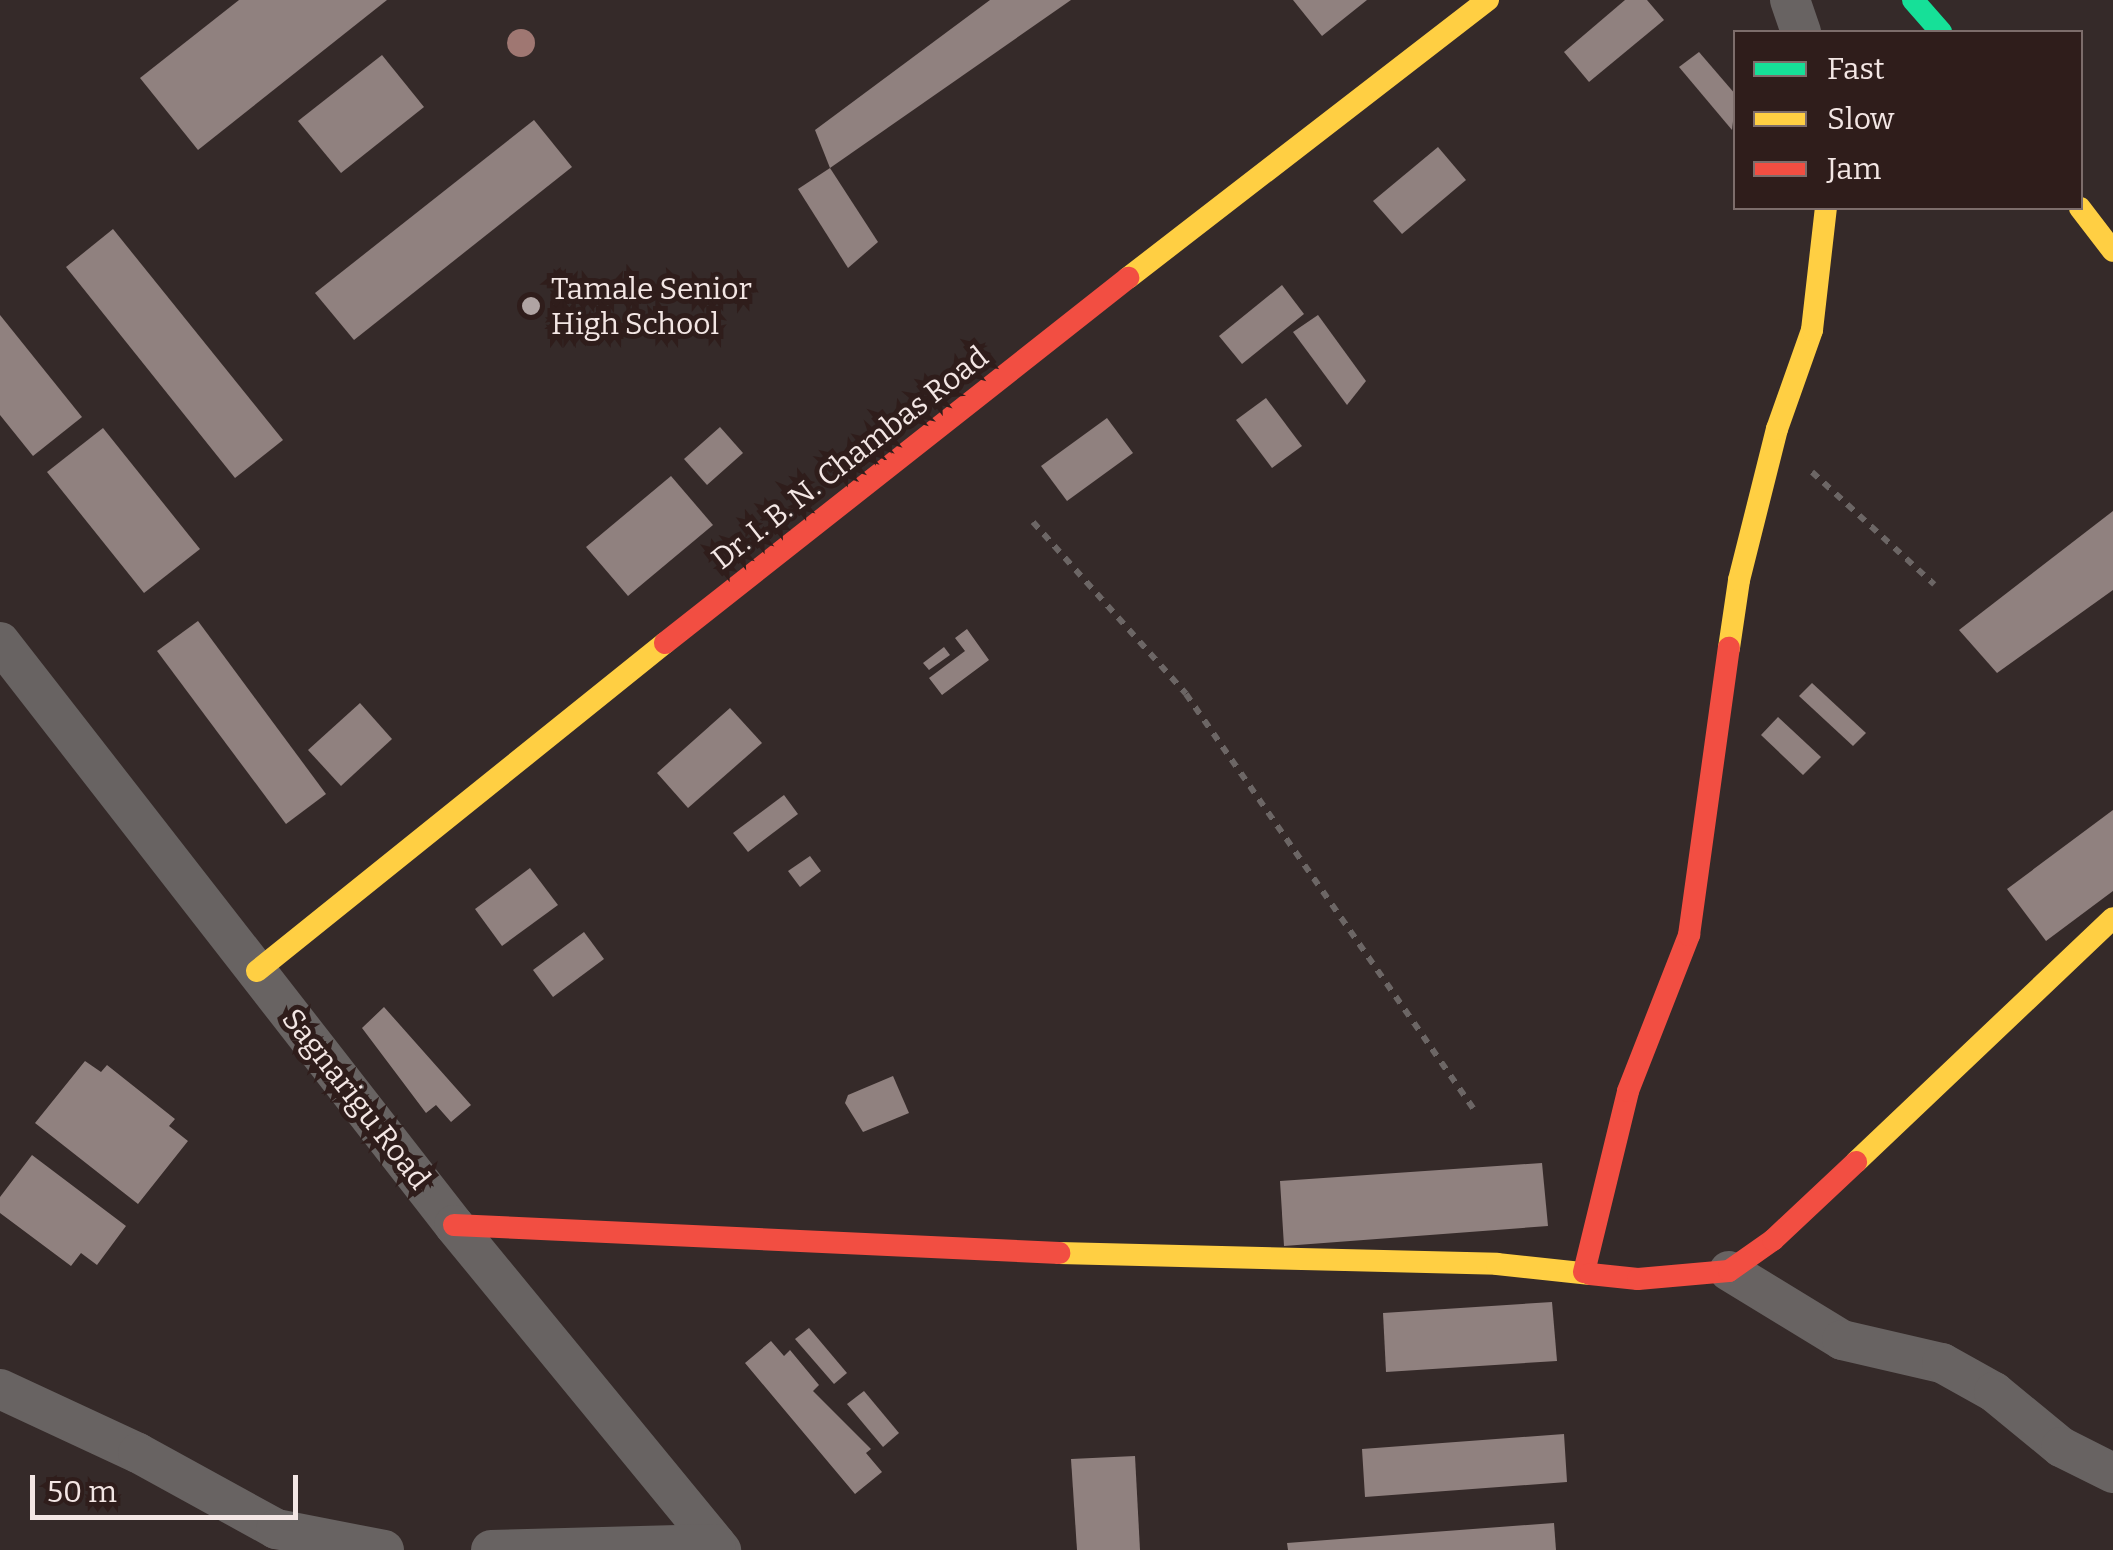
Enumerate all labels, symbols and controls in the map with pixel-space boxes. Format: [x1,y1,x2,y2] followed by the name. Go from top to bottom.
[1733,30,2083,210] legend
[1827,51,1885,87] text: Fast
[1827,101,1894,137] text: Slow
[1827,151,1881,187] text: Jam
[551,271,752,342] place label: Tamale Senior High School
[520,295,542,317] marker: Tamale Senior High School
[705,339,995,577] street label: Dr. I. B. N. Chambas Road
[274,1002,438,1196] street label: Sagnarigu Road
[35,1455,302,1517] scale bar
[47,1474,117,1510] text: 50 m

